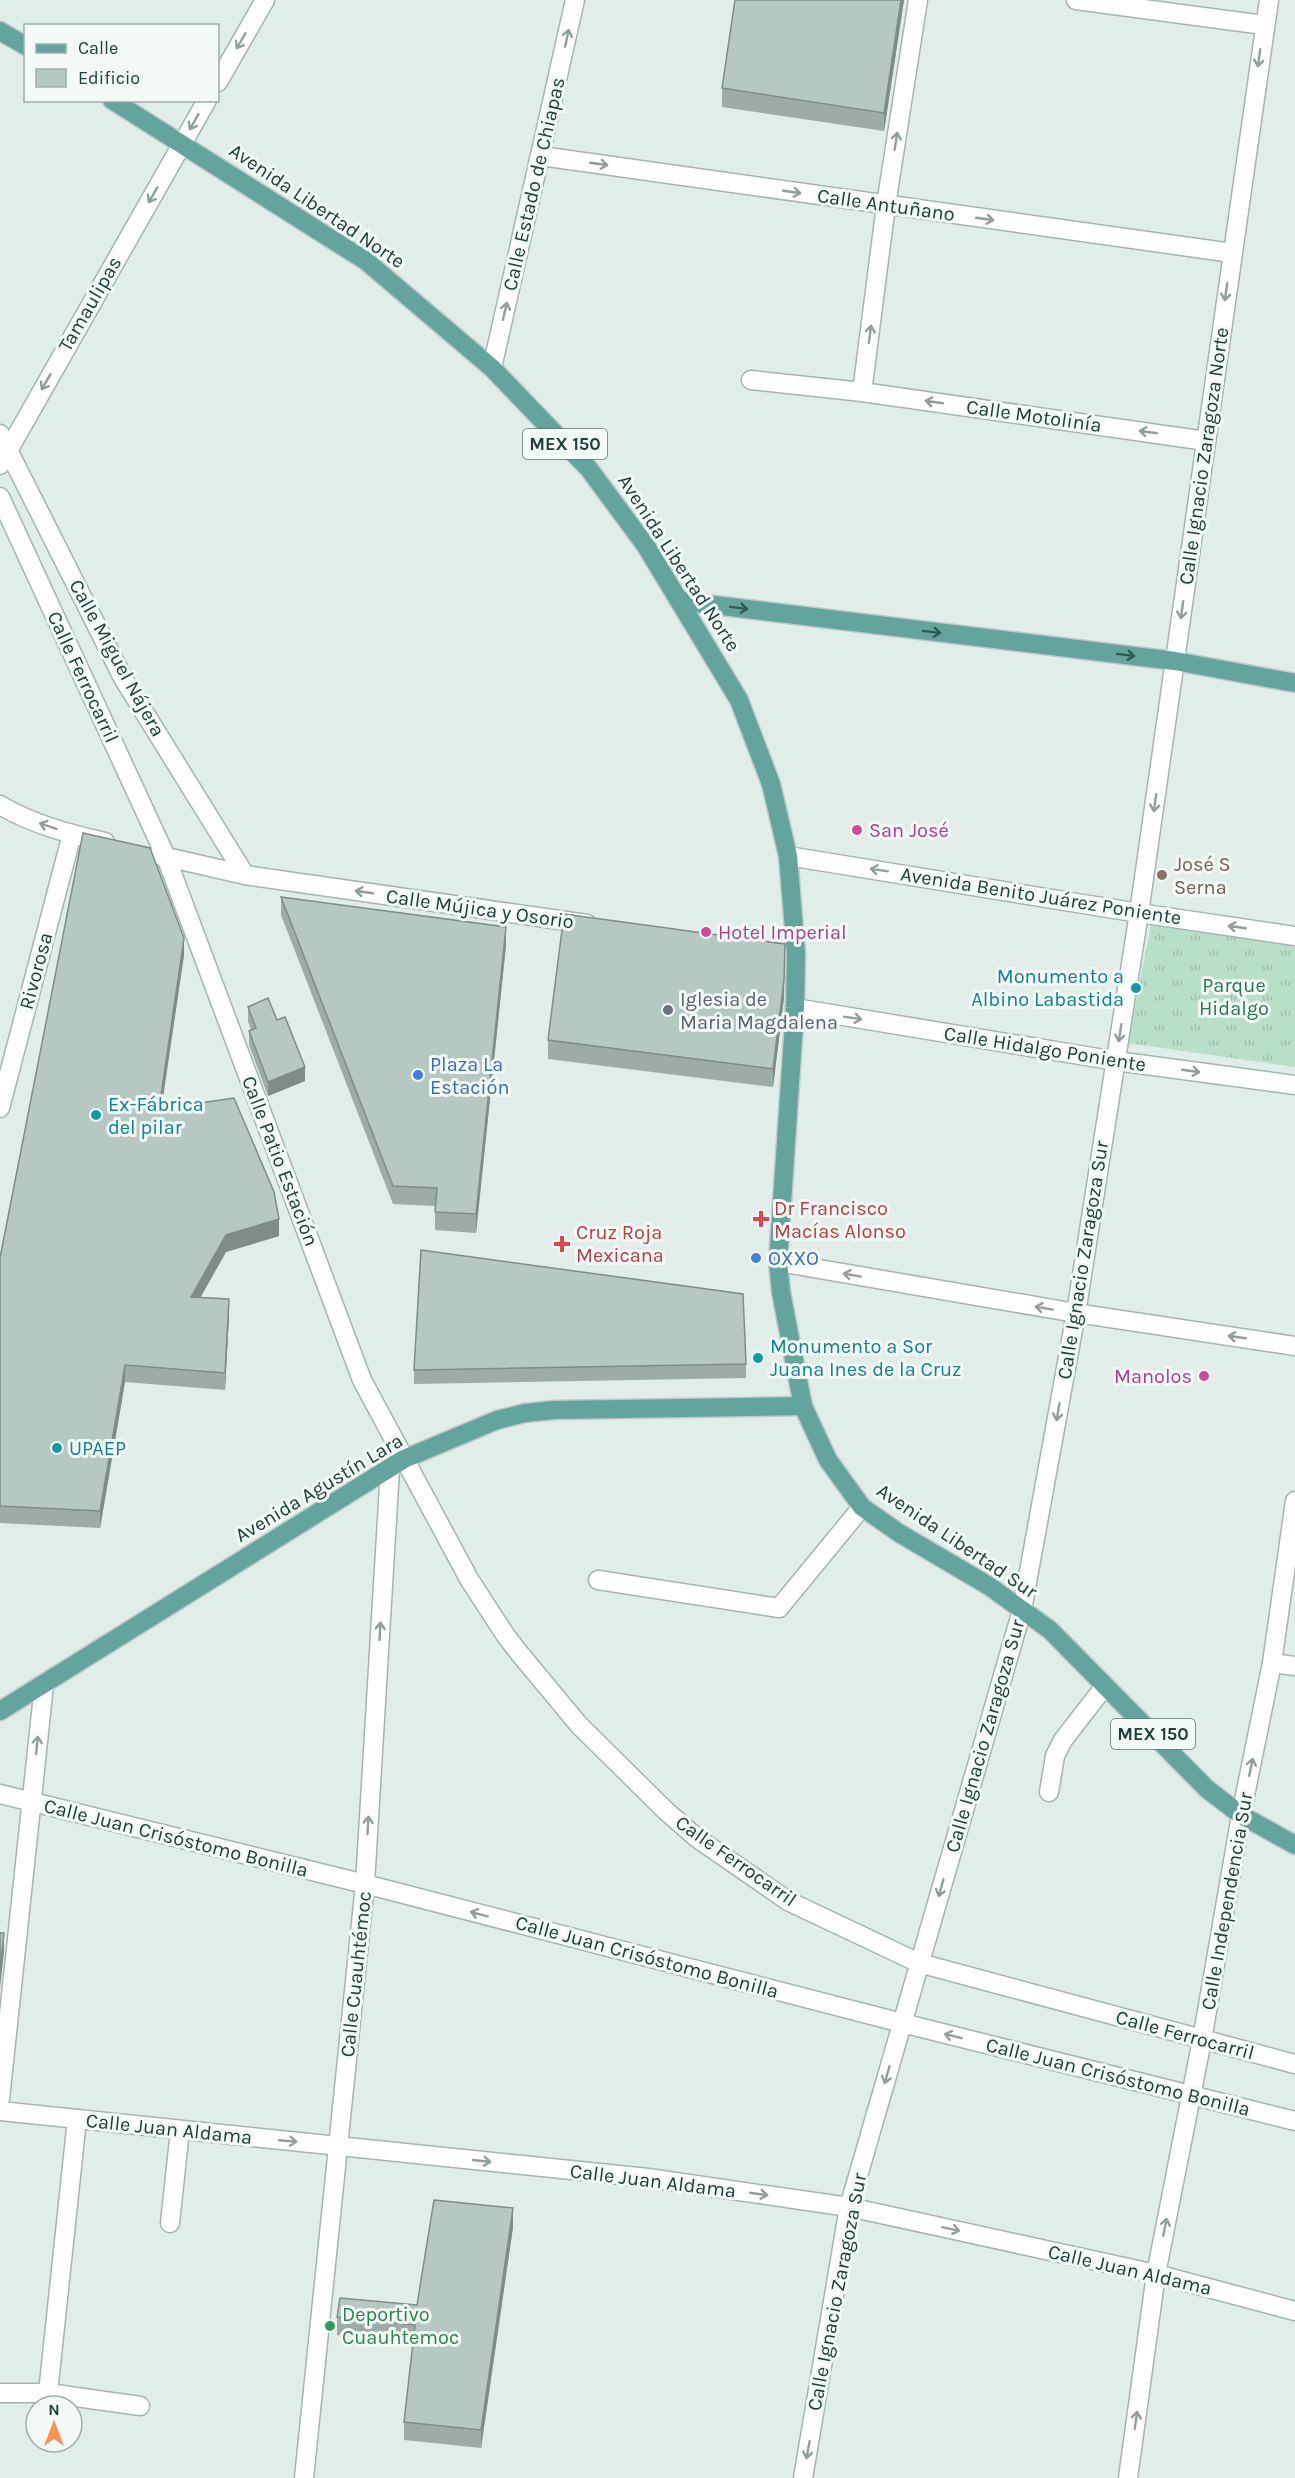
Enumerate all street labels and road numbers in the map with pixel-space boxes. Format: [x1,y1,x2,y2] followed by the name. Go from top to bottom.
[498,75,570,293] street label: Calle Estado de Chiapas
[225,139,409,273] street label: Avenida Libertad Norte
[816,184,956,226] street label: Calle Antuñano
[54,252,126,356] street label: Tamaulipas
[1175,326,1233,586] street label: Calle Ignacio Zaragoza Norte
[965,395,1103,437] street label: Calle Motolinía
[523,429,607,459] road number: MEX 150
[613,470,745,656] street label: Avenida Libertad Norte
[64,576,170,740] street label: Calle Miguel Nájera
[42,608,124,746] street label: Calle Ferrocarril
[899,862,1183,930] street label: Avenida Benito Juárez Poniente
[385,884,575,934] street label: Calle Mújica y Osorio
[15,930,57,1012] street label: Rivorosa
[942,1022,1148,1076] street label: Calle Hidalgo Poniente
[237,1073,323,1249] street label: Calle Patio Estación
[1053,1138,1113,1381] street label: Calle Ignacio Zaragoza Sur
[231,1429,407,1547] street label: Avenida Agustín Lara
[873,1479,1042,1604] street label: Avenida Libertad Sur
[941,1616,1030,1855] street label: Calle Ignacio Zaragoza Sur
[1111,1719,1195,1749] road number: MEX 150
[1196,1789,1258,2012] street label: Calle Independencia Sur
[42,1794,310,1882] street label: Calle Juan Crisóstomo Bonilla
[671,1811,801,1911] street label: Calle Ferrocarril
[336,1890,376,2058] street label: Calle Cuauhtémoc
[513,1911,781,2003] street label: Calle Juan Crisóstomo Bonilla
[1113,2005,1257,2065] street label: Calle Ferrocarril
[984,2033,1252,2121] street label: Calle Juan Crisóstomo Bonilla
[85,2109,253,2149] street label: Calle Juan Aldama
[569,2159,737,2203] street label: Calle Juan Aldama
[803,2171,871,2413] street label: Calle Ignacio Zaragoza Sur
[1046,2240,1214,2300] street label: Calle Juan Aldama

